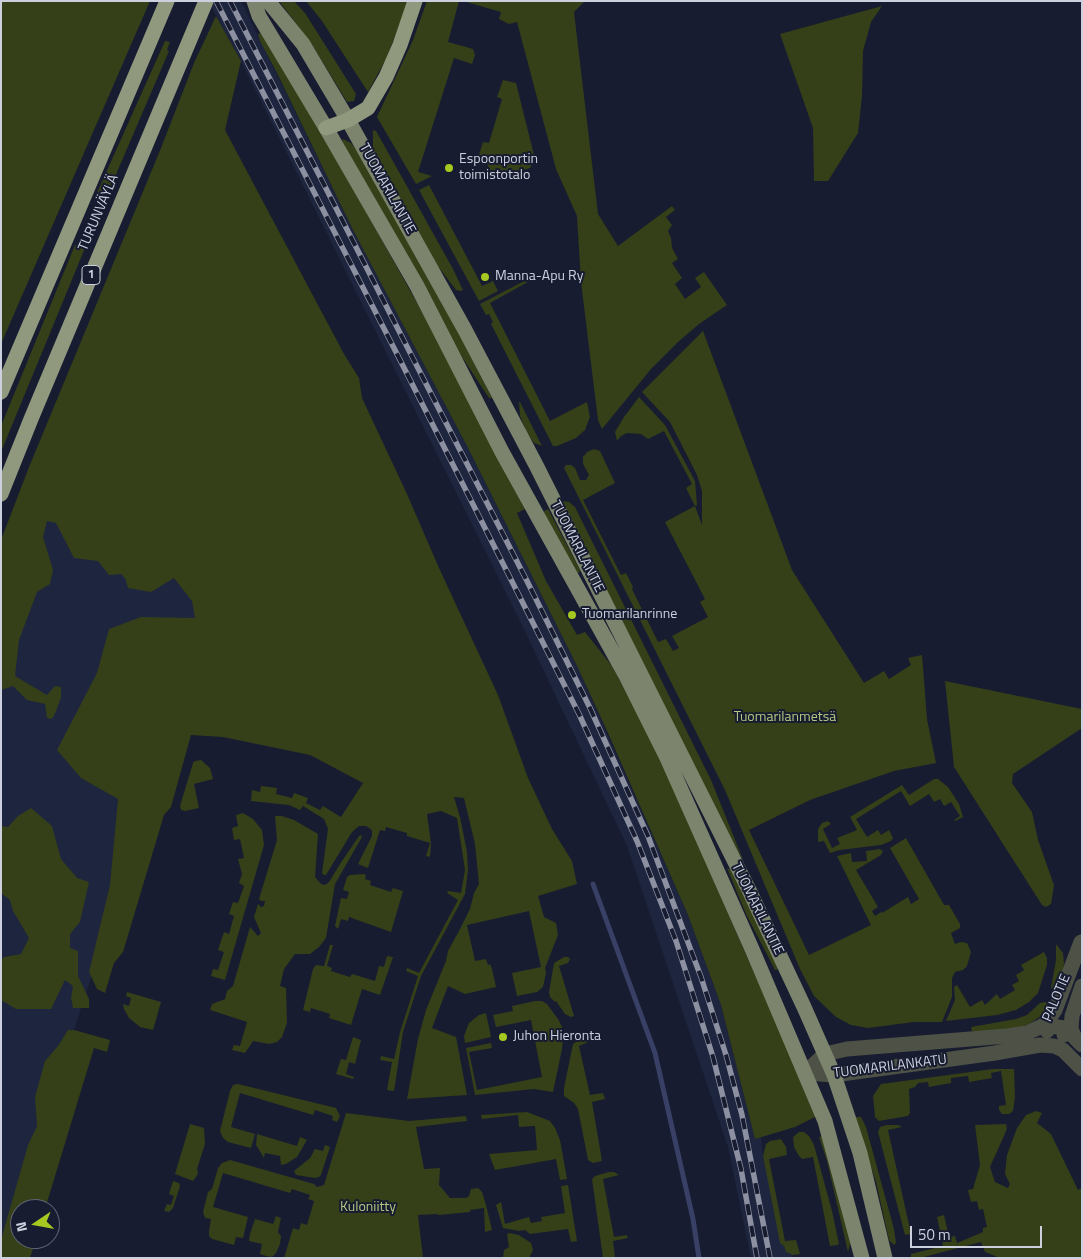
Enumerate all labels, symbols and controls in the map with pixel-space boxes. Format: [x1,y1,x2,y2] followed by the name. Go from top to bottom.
[355,141,419,237] street label: TUOMARILANTIE
[459,152,538,184] place label: Espoonportin toimistotalo
[443,162,455,174] marker: Espoonportin toimistotalo
[75,172,123,254] street label: TURUNVÄYLÄ
[82,266,100,284] road number: 1
[495,269,583,285] place label: Manna-Apu Ry
[479,271,491,283] marker: Manna-Apu Ry
[547,498,607,596] street label: TUOMARILANTIE
[582,607,677,623] place label: Tuomarilanrinne
[566,609,578,621] marker: Tuomarilanrinne
[734,710,836,726] park label: Tuomarilanmetsä
[727,860,787,958] street label: TUOMARILANTIE
[1039,972,1075,1024] street label: PALOTIE
[513,1029,601,1045] place label: Juhon Hieronta
[497,1031,509,1043] marker: Juhon Hieronta
[832,1052,948,1082] street label: TUOMARILANKATU
[10,1199,60,1249] north arrow
[340,1200,396,1216] park label: Kuloniitty
[913,1216,1046,1248] scale bar
[10,1220,32,1234] text: N
[918,1223,951,1246] text: 50 m

